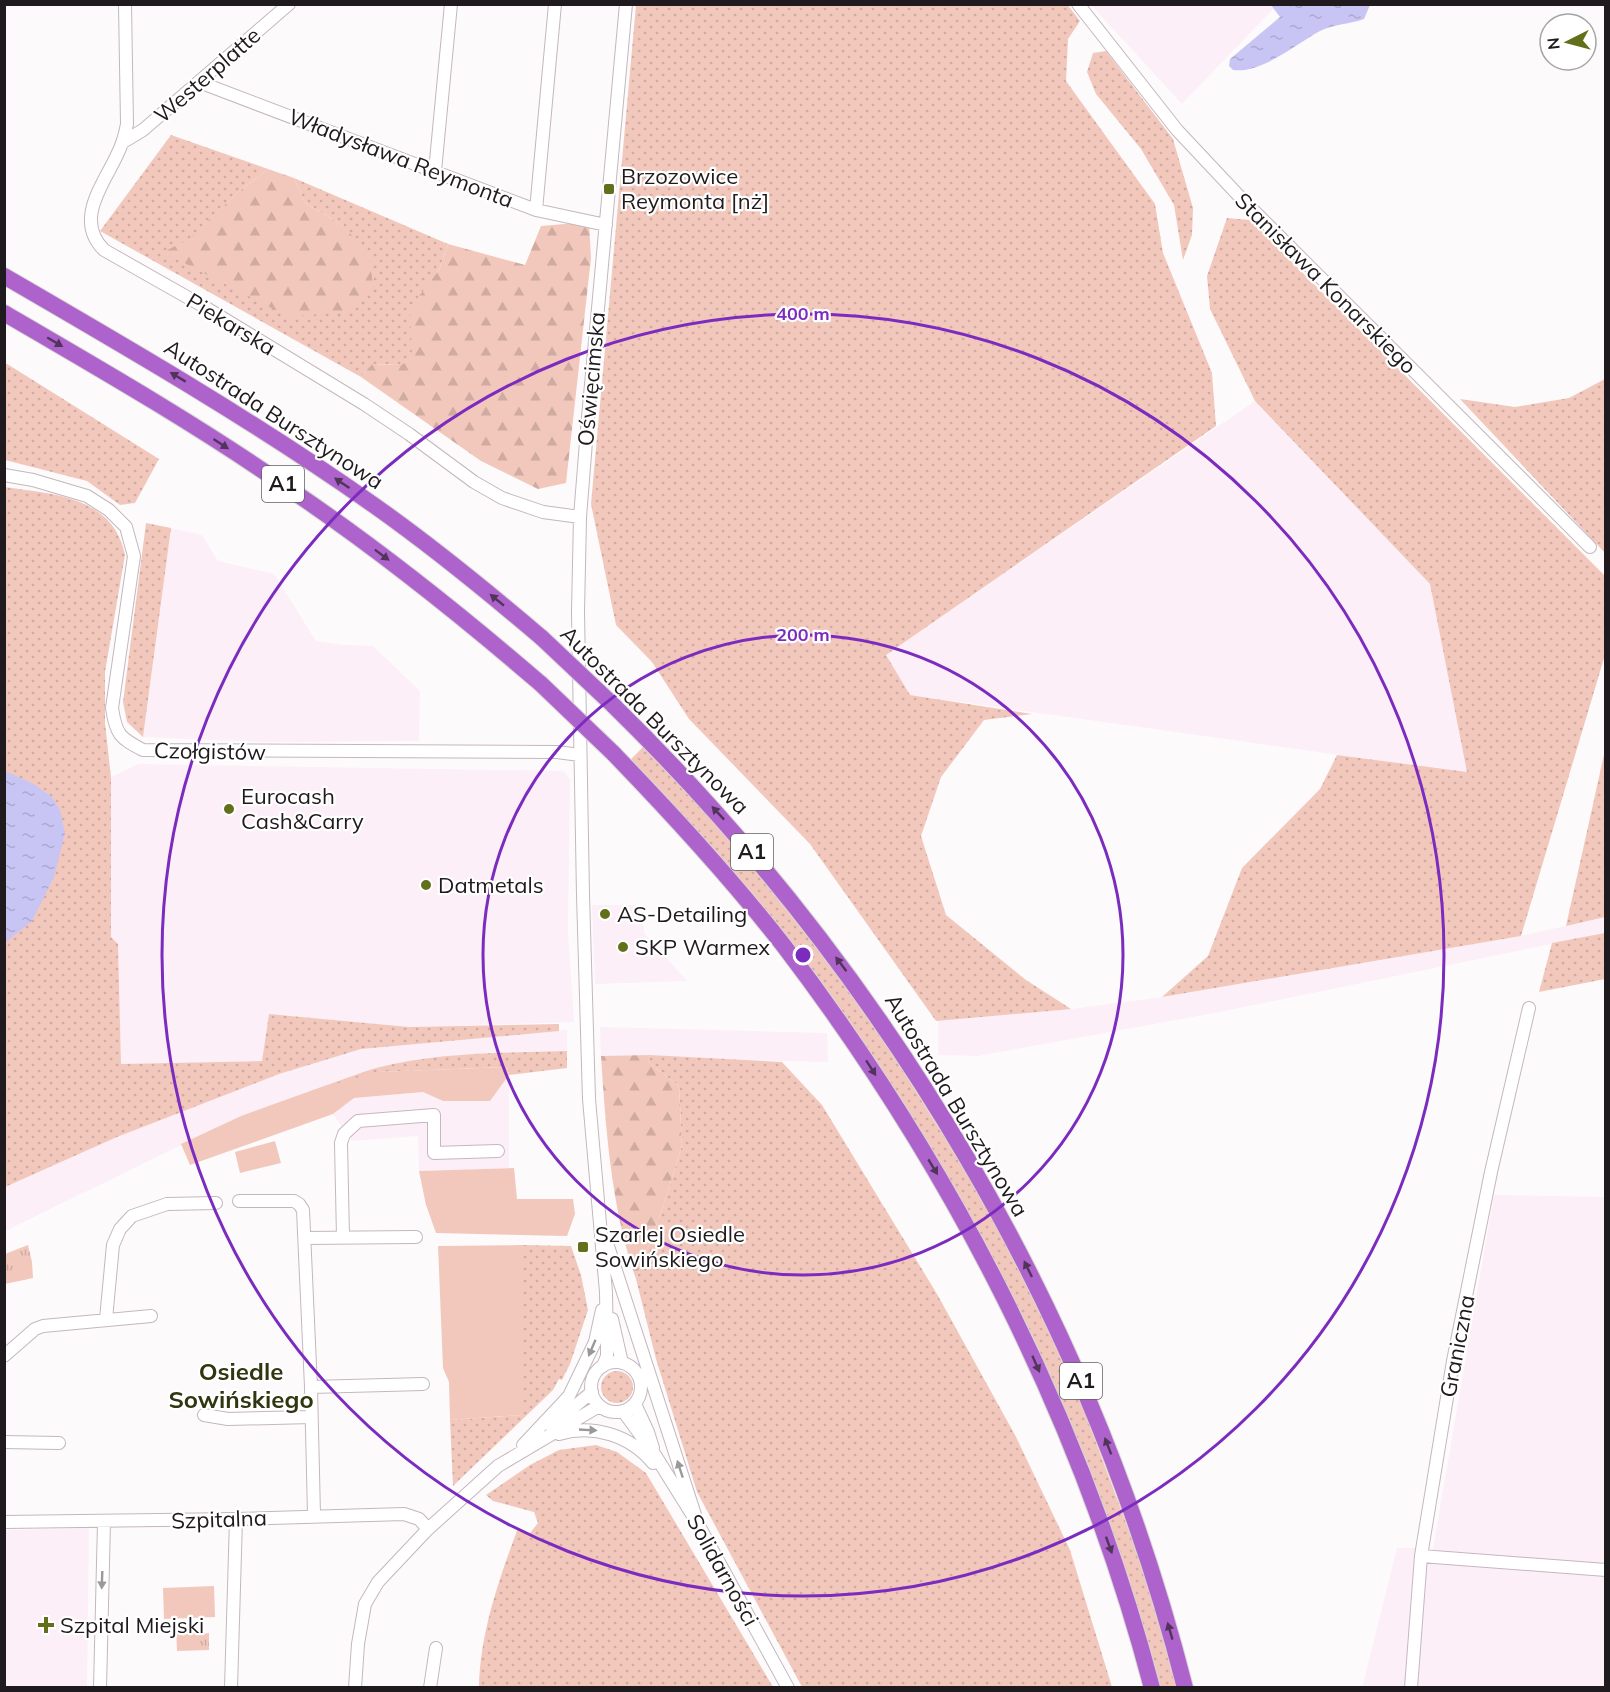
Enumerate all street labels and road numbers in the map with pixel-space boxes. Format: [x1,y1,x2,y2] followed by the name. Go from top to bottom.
[148,21,266,129] street label: Westerplatte
[285,102,517,214] street label: Władysława Reymonta
[1229,186,1423,380] street label: Stanisława Konarskiego
[181,286,281,362] street label: Piekarska
[571,311,611,447] street label: Oświęcimska
[159,333,389,495] street label: Autostrada Bursztynowa
[262,466,304,502] road number: A1
[555,620,755,820] street label: Autostrada Bursztynowa
[154,736,266,766] street label: Czołgistów
[731,834,773,870] road number: A1
[879,988,1035,1222] street label: Autostrada Bursztynowa
[1433,1292,1481,1400] street label: Graniczna
[1060,1363,1102,1399] road number: A1
[171,1503,267,1535] street label: Szpitalna
[681,1509,765,1631] street label: Solidarności

